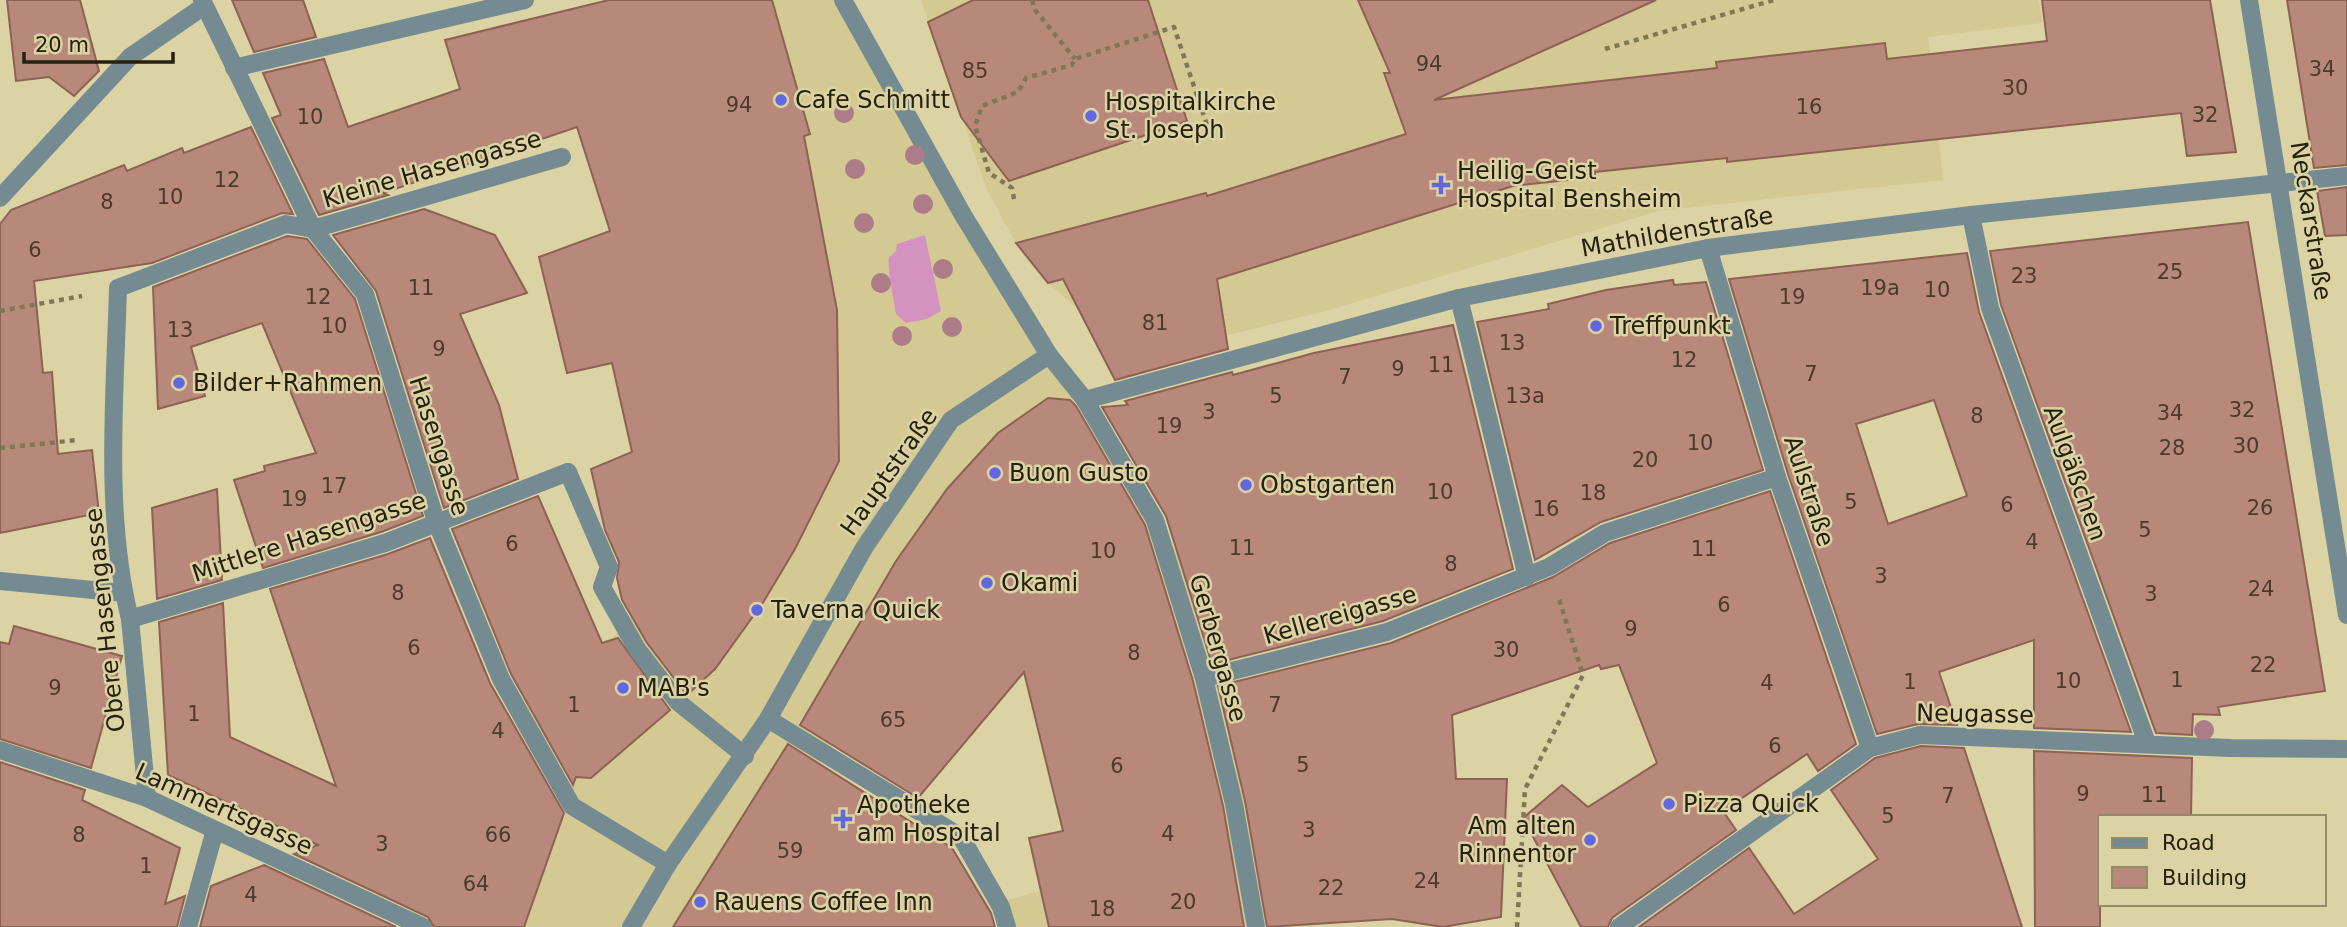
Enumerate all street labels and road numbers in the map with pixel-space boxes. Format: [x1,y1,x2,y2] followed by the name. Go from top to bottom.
[319,124,545,214] street label: Kleine Hasengasse
[2285,140,2337,302] street label: Neckarstraße
[1579,201,1775,263] street label: Mathildenstraße
[403,373,475,519] street label: Hasengasse
[2038,402,2112,544] street label: Aulgäßchen
[835,403,943,541] street label: Hauptstraße
[1778,432,1840,550] street label: Aulstraße
[188,486,430,588] street label: Mittlere Hasengasse
[79,506,131,734] street label: Obere Hasengasse
[1184,571,1252,725] street label: Gerbergasse
[1260,580,1420,650] street label: Kellereigasse
[1916,699,2034,729] street label: Neugasse
[131,757,317,861] street label: Lammertsgasse

